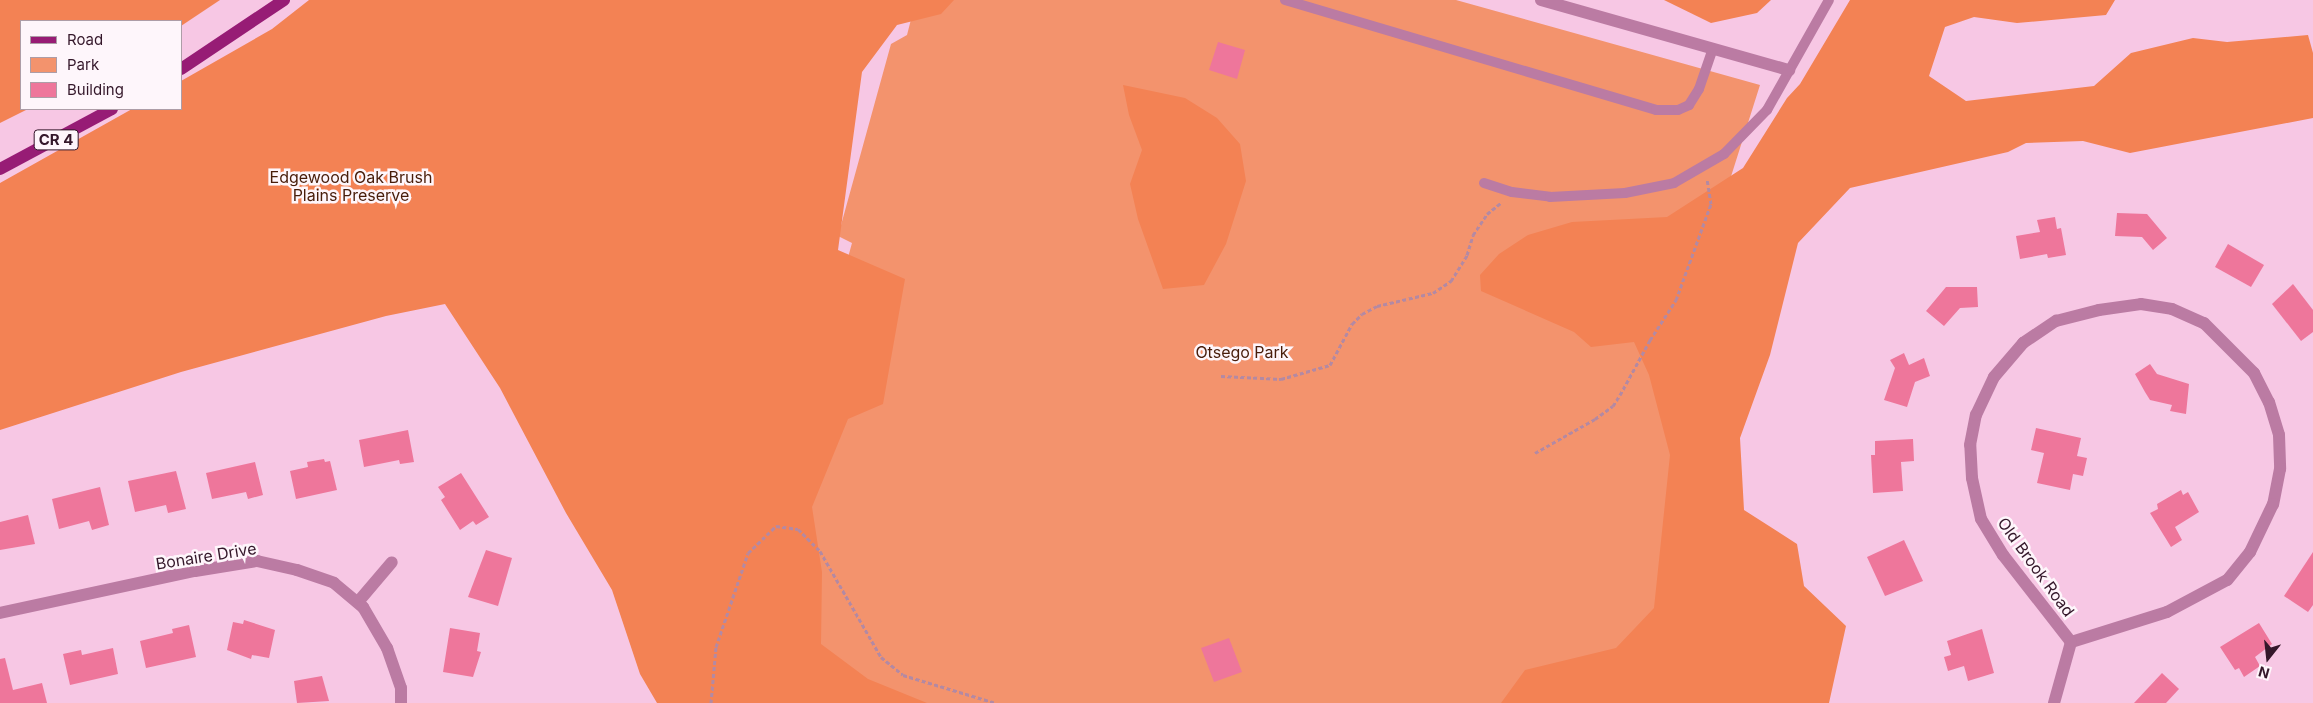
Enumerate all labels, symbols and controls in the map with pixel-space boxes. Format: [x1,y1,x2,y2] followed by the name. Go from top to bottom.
[20,20,182,110] legend
[67,30,103,49] text: Road
[67,55,99,74] text: Park
[67,80,124,99] text: Building
[34,128,78,152] road number: CR 4
[270,167,432,205] park label: Edgewood Oak Brush Plains Preserve
[1195,342,1289,362] park label: Otsego Park
[1994,514,2078,620] street label: Old Brook Road
[154,539,258,573] street label: Bonaire Drive
[2243,633,2293,683] north arrow
[2256,663,2271,683] text: N

